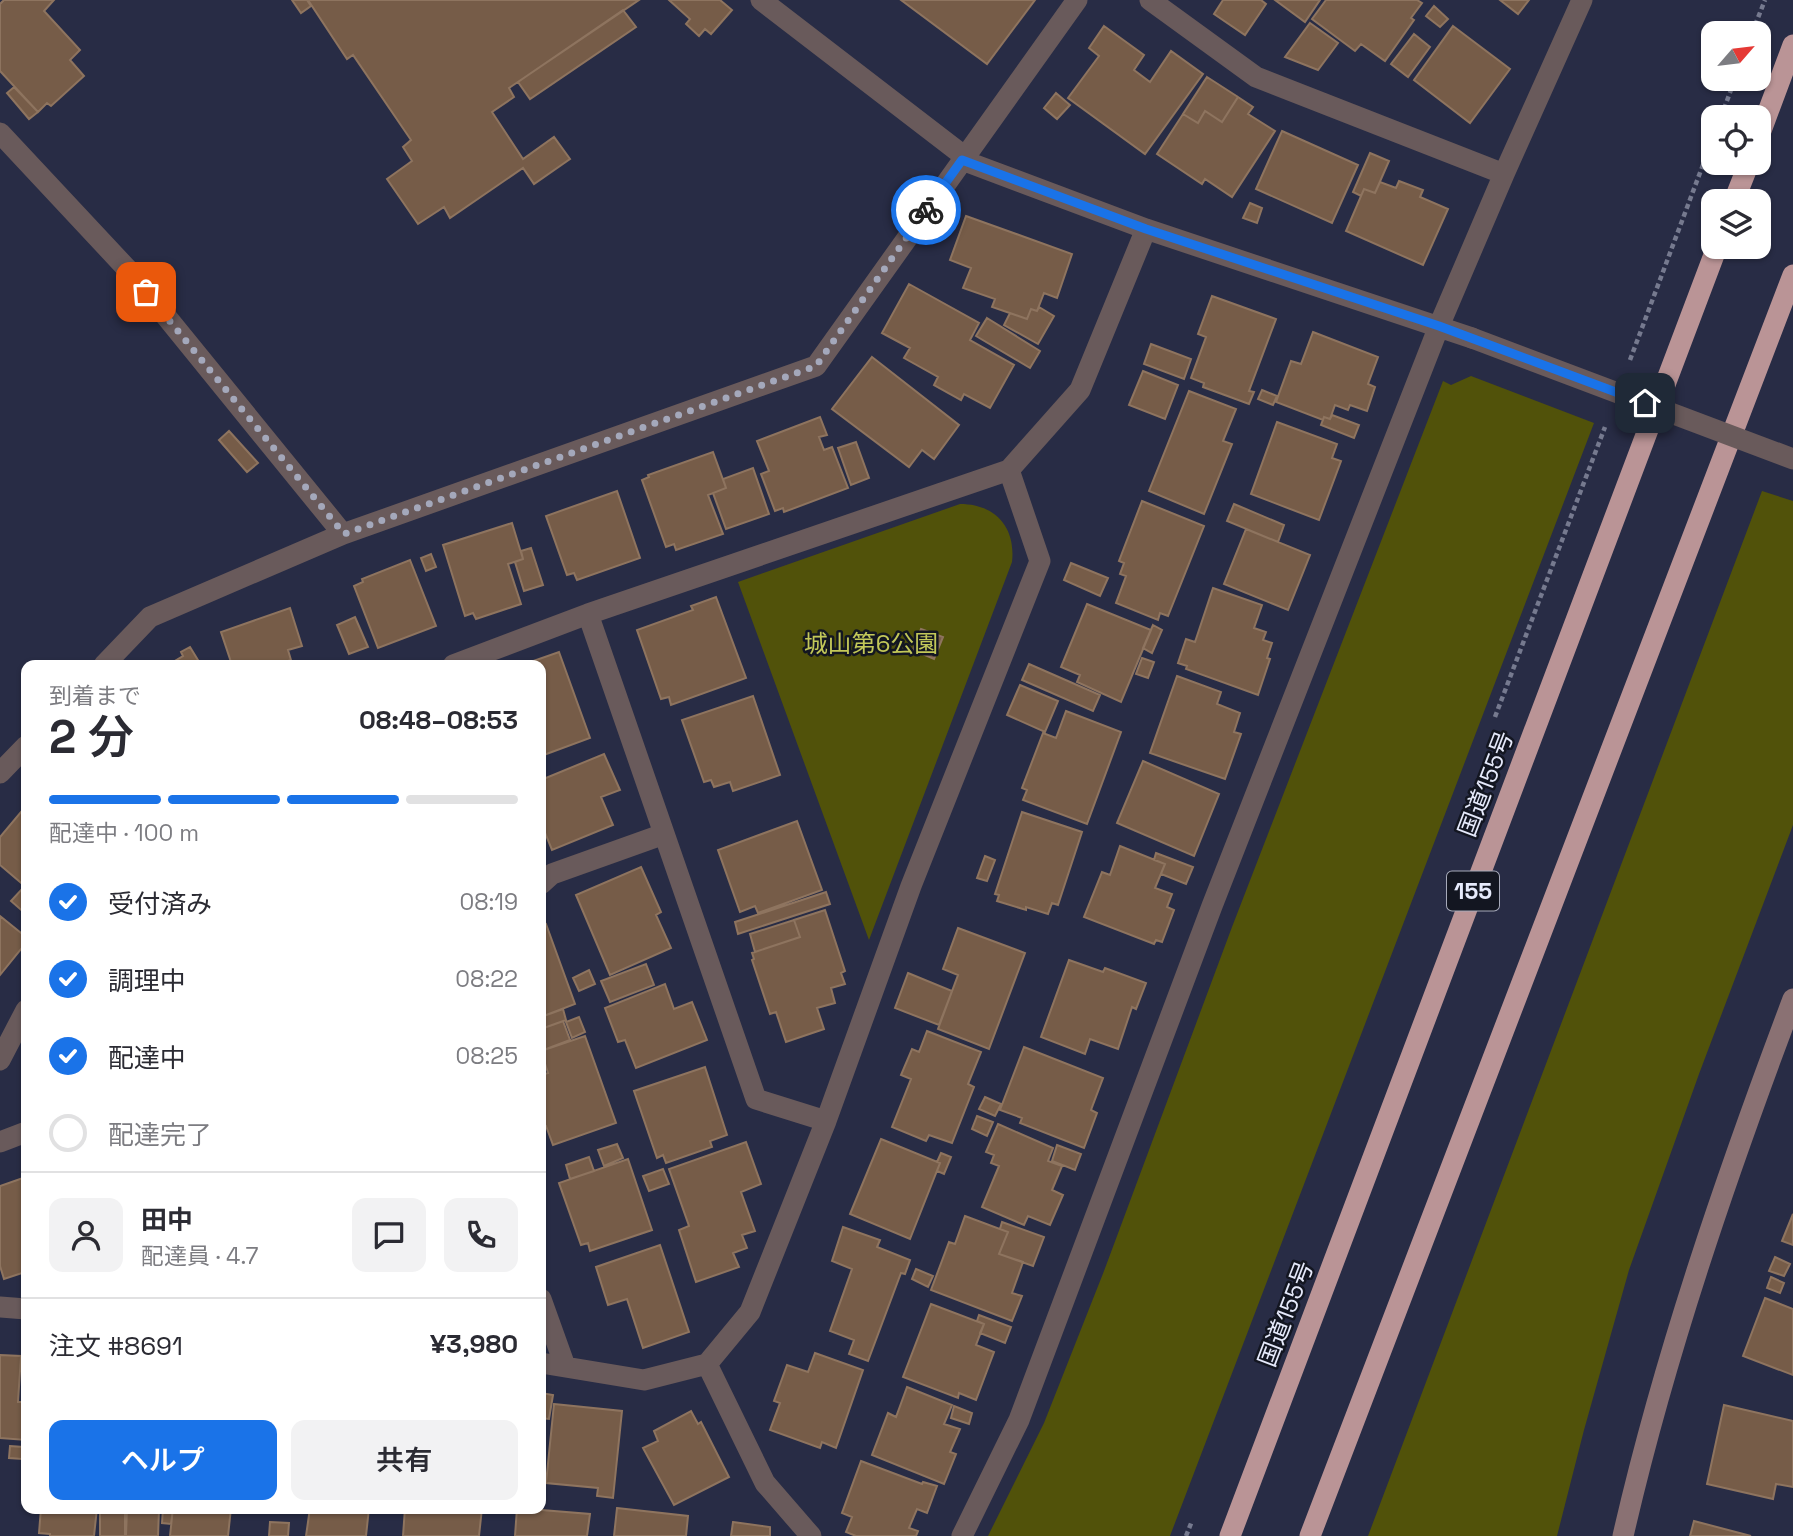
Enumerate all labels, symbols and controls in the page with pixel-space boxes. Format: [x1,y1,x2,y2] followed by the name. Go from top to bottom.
[1701,21,1771,91] north arrow
[1701,21,1771,259] map controls
[1701,105,1771,175] button: locate
[891,175,961,245] courier
[1701,189,1771,259] button: layers
[907,191,945,229] icon: bike
[116,262,176,322] pin
[127,273,165,311] icon: bag
[1615,373,1675,433] pin
[1626,384,1664,422] icon: home
[804,628,938,659] park label: 城山第6公園
[49,681,141,711] text: 到着まで
[359,703,518,737] text: 08:48–08:53
[49,708,134,766] text: 2 分
[1451,727,1520,841] street label: 国道155号
[49,818,199,848] text: 配達中 · 100 m
[1447,872,1499,911] road number: 155
[49,883,87,921] icon: check
[108,887,212,921] text: 受付済み
[459,887,518,917] text: 08:19
[49,960,87,998] icon: check
[108,964,186,998] text: 調理中
[455,964,518,994] text: 08:22
[49,1037,87,1075] icon: check
[108,1041,186,1075] text: 配達中
[455,1041,518,1071] text: 08:25
[108,1118,212,1152] text: 配達完了
[49,1198,123,1272] button: person
[352,1198,426,1272] button: chat
[444,1198,518,1272] button: phone
[141,1203,193,1237] text: 田中
[141,1241,258,1271] text: 配達員 · 4.7
[1251,1257,1320,1371] street label: 国道155号
[430,1327,518,1361] text: ¥3,980
[49,1329,183,1363] text: 注文 #8691
[49,1420,277,1500] button: ヘルプ
[291,1420,518,1500] button: 共有

